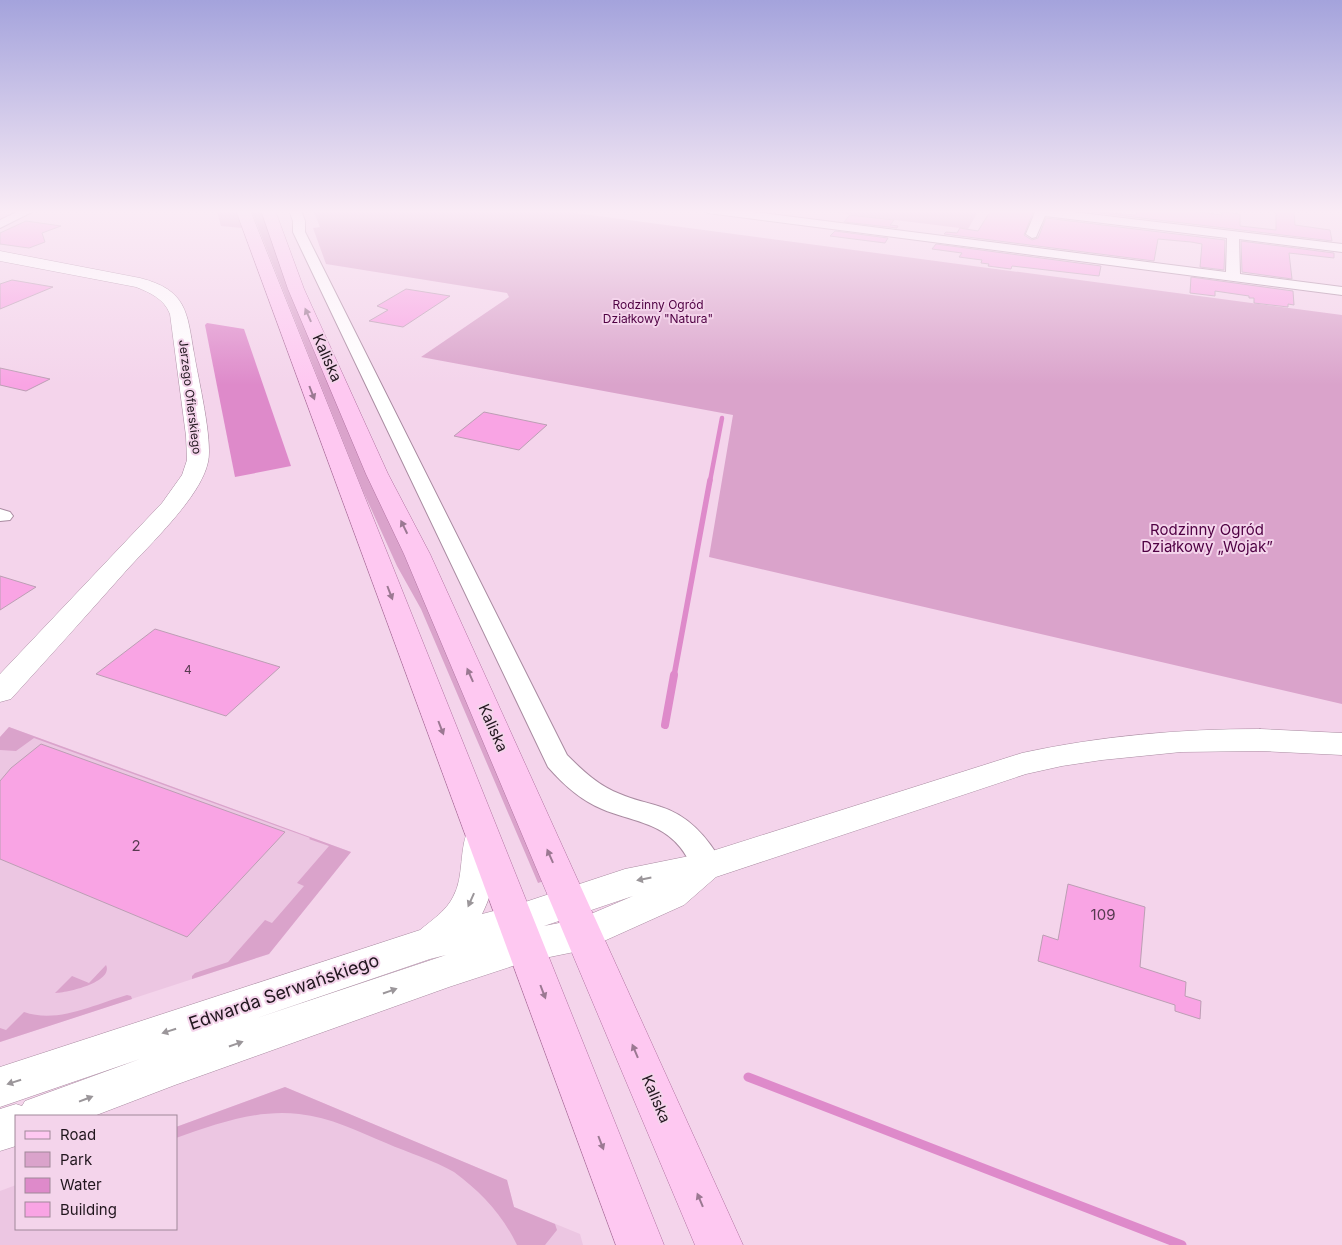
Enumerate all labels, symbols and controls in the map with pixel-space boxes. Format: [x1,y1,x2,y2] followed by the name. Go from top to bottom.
[603,297,713,326] park label: Rodzinny Ogród Działkowy "Natura"
[304,308,312,322] one-way arrow
[309,331,346,385] street label: Kaliska
[176,339,205,455] street label: Jerzego Ofierskiego
[308,386,316,401] one-way arrow
[399,520,407,534] one-way arrow
[1141,520,1273,556] park label: Rodzinny Ogród Działkowy „Wojak”
[387,586,394,601] one-way arrow
[184,662,192,677] house number: 4
[466,668,474,682] one-way arrow
[475,701,512,755] street label: Kaliska
[438,721,446,735] one-way arrow
[131,836,141,855] house number: 2
[545,849,553,863] one-way arrow
[637,875,652,883] one-way arrow
[466,893,474,907] one-way arrow
[1091,905,1115,924] house number: 109
[186,949,382,1034] street label: Edwarda Serwańskiego
[540,984,547,999] one-way arrow
[383,987,398,995] one-way arrow
[161,1028,176,1035] one-way arrow
[229,1040,244,1047] one-way arrow
[630,1044,638,1058] one-way arrow
[638,1072,675,1126] street label: Kaliska
[7,1079,22,1087] one-way arrow
[79,1095,94,1103] one-way arrow
[15,1115,178,1230] legend
[60,1125,96,1144] text: Road
[598,1136,605,1151] one-way arrow
[60,1150,93,1169] text: Park
[60,1175,102,1194] text: Water
[695,1193,703,1207] one-way arrow
[60,1200,117,1219] text: Building

